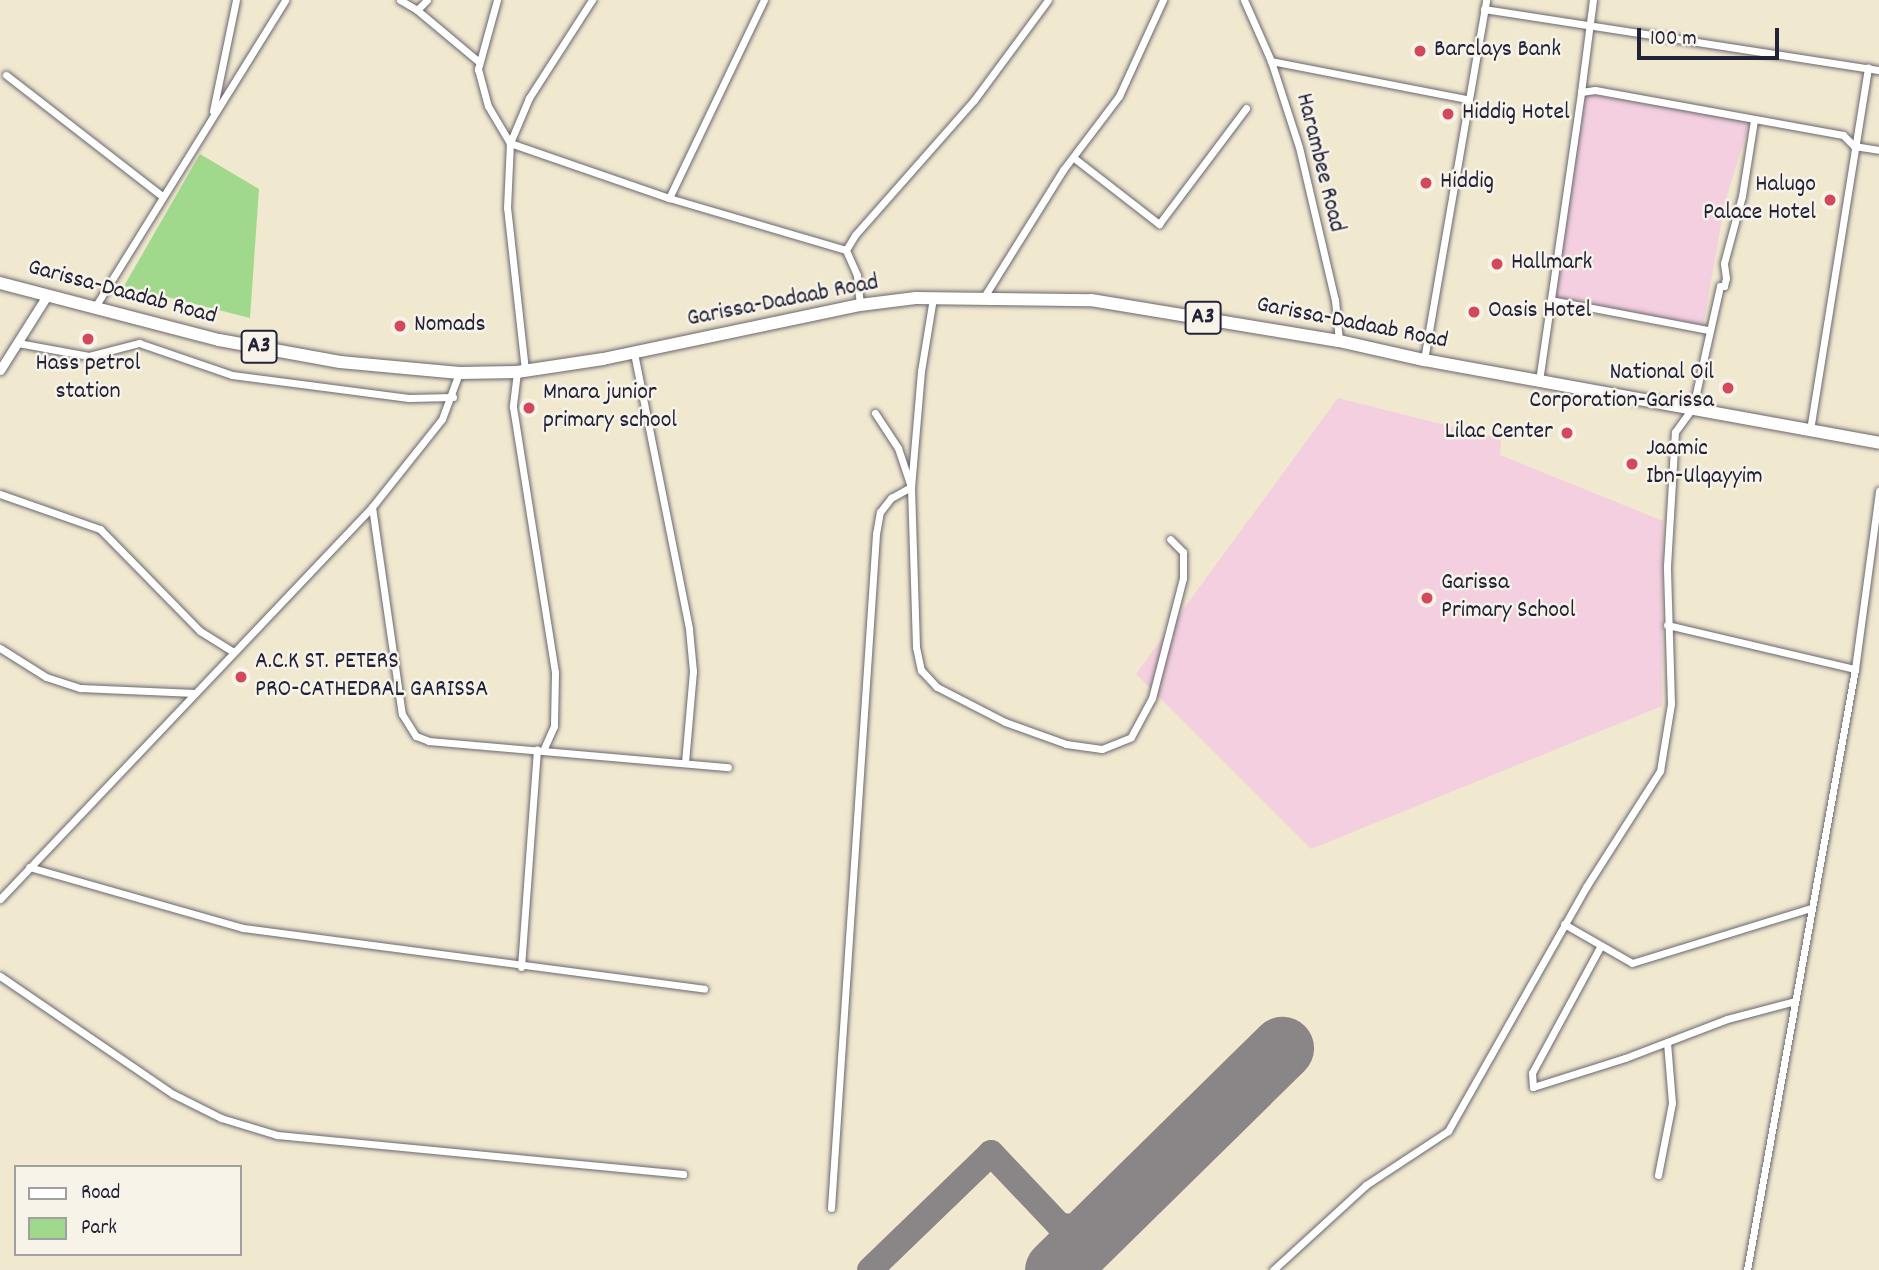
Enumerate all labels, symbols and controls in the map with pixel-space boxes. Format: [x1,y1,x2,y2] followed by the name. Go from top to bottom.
[1641,14,1783,58] scale bar
[1650,25,1697,55] text: 100 m
[1434,37,1561,65] place label: Barclays Bank
[1412,43,1428,59] marker: Barclays Bank
[1288,91,1350,235] street label: Harambee Road
[1462,100,1570,128] place label: Hiddig Hotel
[1440,106,1456,122] marker: Hiddig Hotel
[1440,169,1494,197] place label: Hiddig
[1703,172,1816,228] place label: Halugo Palace Hotel
[1418,175,1434,191] marker: Hiddig
[1822,192,1838,208] marker: Halugo Palace Hotel
[1511,250,1592,278] place label: Hallmark
[24,254,220,332] street label: Garissa-Daadab Road
[1489,256,1505,272] marker: Hallmark
[685,269,881,335] street label: Garissa-Dadaab Road
[1254,291,1450,357] street label: Garissa-Dadaab Road
[1184,298,1222,338] road number: A3
[1488,298,1591,326] place label: Oasis Hotel
[1466,304,1482,320] marker: Oasis Hotel
[414,312,486,340] place label: Nomads
[392,318,408,334] marker: Nomads
[240,328,278,366] road number: A3
[80,331,96,347] marker: Hass petrol station
[35,351,141,407] place label: Hass petrol station
[1529,360,1714,416] place label: National Oil Corporation-Garissa
[543,380,677,436] place label: Mnara junior primary school
[1720,380,1736,396] marker: National Oil Corporation-Garissa
[521,400,537,416] marker: Mnara junior primary school
[1445,419,1553,447] place label: Lilac Center
[1559,425,1575,441] marker: Lilac Center
[1646,436,1763,492] place label: Jaamic Ibn-Ulqayyim
[1624,456,1640,472] marker: Jaamic Ibn-Ulqayyim
[1441,570,1575,626] place label: Garissa Primary School
[1419,590,1435,606] marker: Garissa Primary School
[255,649,488,705] place label: A.C.K ST. PETERS PRO-CATHEDRAL GARISSA
[233,669,249,685] marker: A.C.K ST. PETERS PRO-CATHEDRAL GARISSA
[14,1165,242,1256] legend
[81,1179,120,1209] text: Road
[81,1214,117,1244] text: Park

